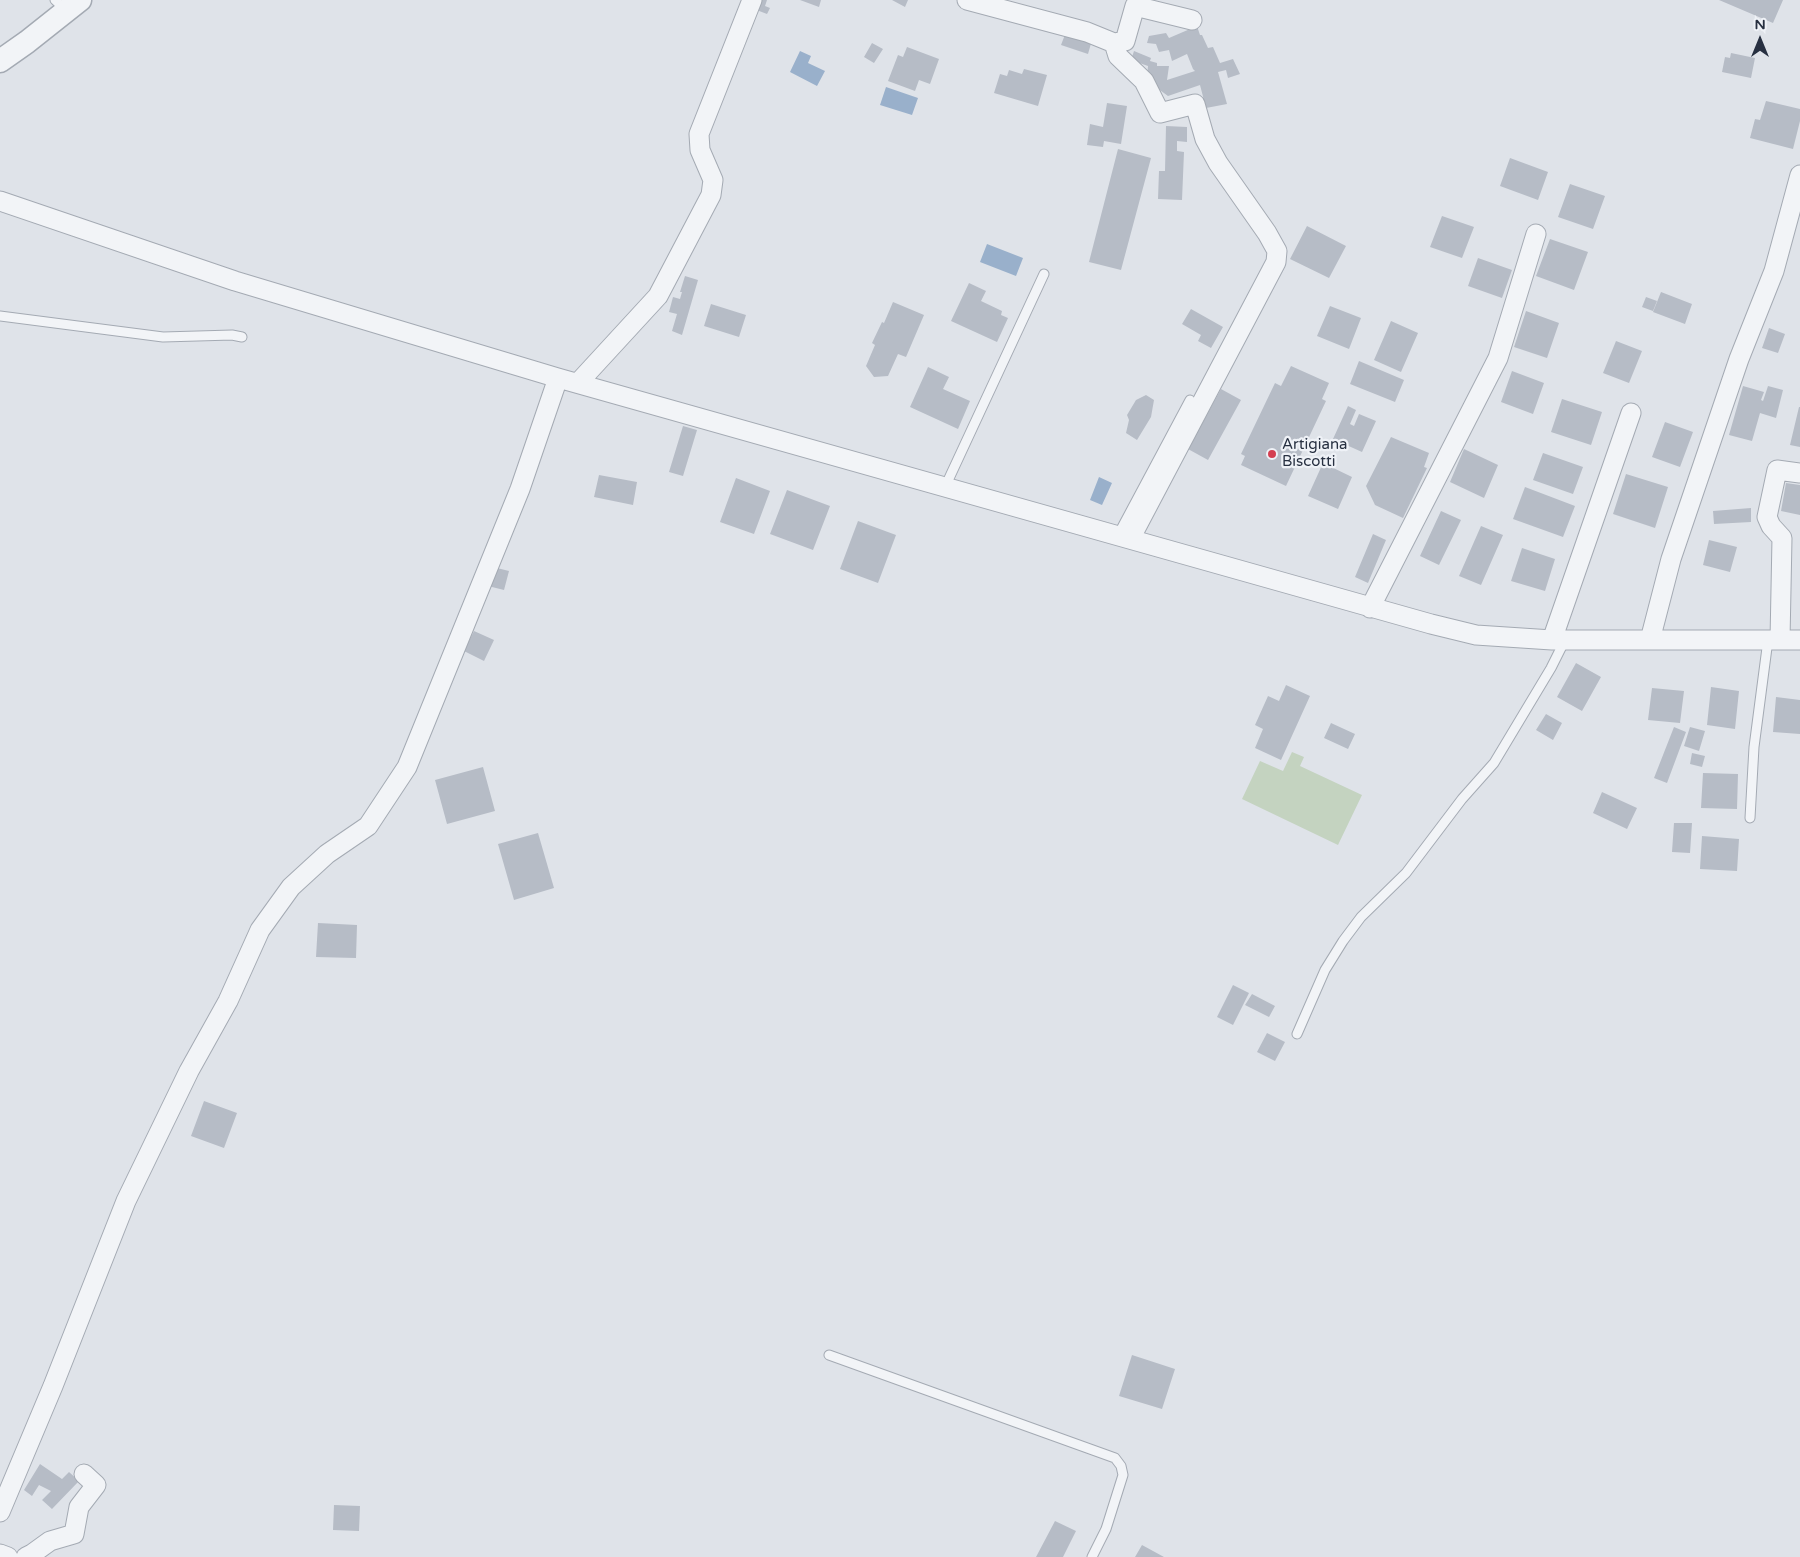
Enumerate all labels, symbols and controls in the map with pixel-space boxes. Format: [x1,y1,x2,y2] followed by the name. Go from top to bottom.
[1735,15,1785,65] north arrow
[1754,16,1766,33] text: N
[1282,436,1348,471] place label: Artigiana Biscotti
[1266,448,1278,460] marker: Artigiana Biscotti

